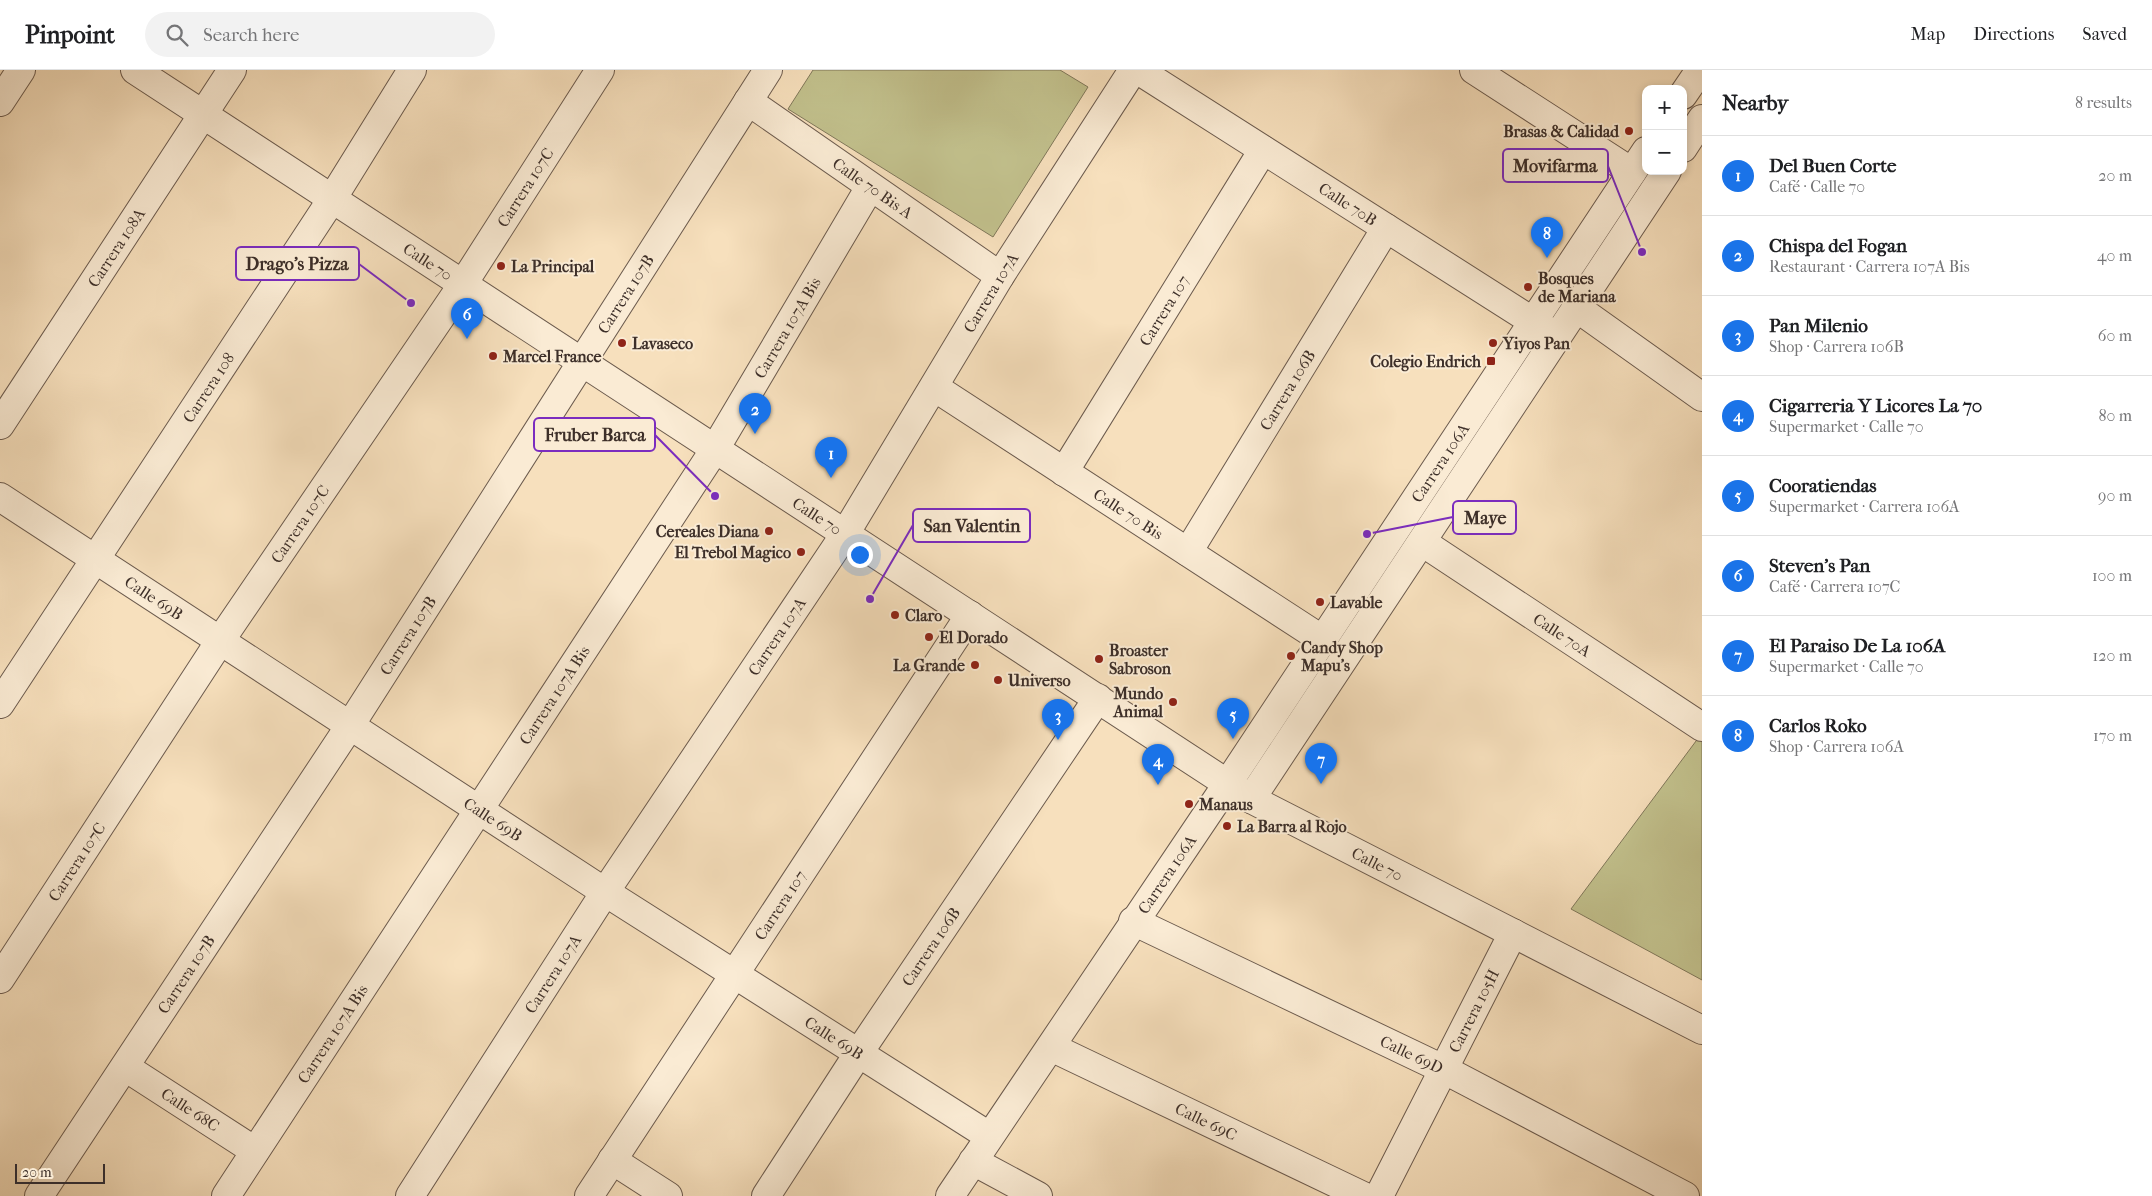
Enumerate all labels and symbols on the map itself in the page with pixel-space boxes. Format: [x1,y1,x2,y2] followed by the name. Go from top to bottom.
[1503,122,1620,141] place label: Brasas & Calidad
[1623,125,1635,137] marker: Brasas & Calidad
[493,144,558,231] street label: Carrera 107C
[1503,149,1608,182] callout: Movifarma
[829,154,917,223] street label: Calle 70 Bis A
[1512,156,1598,177] text: Movifarma
[1315,179,1380,230] street label: Calle 70B
[84,204,149,291] street label: Carrera 108A
[1531,217,1563,258] pin: 8
[400,239,456,285] street label: Calle 70
[236,247,359,280] callout: Drago's Pizza
[959,249,1023,336] street label: Carrera 107A
[594,251,658,337] street label: Carrera 107B
[245,254,349,275] text: Drago's Pizza
[511,257,595,277] place label: La Principal
[495,260,507,272] marker: La Principal
[1538,269,1616,306] place label: Bosques de Mariana
[1135,272,1193,349] street label: Carrera 107
[750,274,825,382] street label: Carrera 107A Bis
[1522,281,1534,293] marker: Bosques de Mariana
[451,298,483,339] pin: 6
[632,334,693,353] place label: Lavaseco
[1502,334,1571,354] place label: Yiyos Pan
[616,337,628,349] marker: Lavaseco
[1487,337,1499,349] marker: Yiyos Pan
[1256,346,1319,434] street label: Carrera 106B
[502,347,602,366] place label: Marcel France
[179,349,238,426] street label: Carrera 108
[487,350,499,362] marker: Marcel France
[1370,352,1482,372] place label: Colegio Endrich
[1485,355,1497,367] marker: Colegio Endrich
[739,393,771,434] pin: 2
[534,418,655,451] callout: Fruber Barca
[1407,419,1474,506] street label: Carrera 106A
[543,425,646,446] text: Fruber Barca
[815,437,847,478] pin: 1
[267,481,333,567] street label: Carrera 107C
[1090,484,1167,544] street label: Calle 70 Bis
[789,493,845,539] street label: Calle 70
[1453,501,1516,534] callout: Maye
[1463,508,1506,529] text: Maye
[913,509,1030,542] callout: San Valentin
[923,516,1021,537] text: San Valentin
[656,522,760,541] place label: Cereales Diana
[763,525,775,537] marker: Cereales Diana
[847,542,873,568] your location
[674,543,791,563] place label: El Trebol Magico
[795,546,807,558] marker: El Trebol Magico
[121,572,187,624] street label: Calle 69B
[376,593,440,679] street label: Carrera 107B
[744,593,810,679] street label: Carrera 107A
[1330,593,1383,612] place label: Lavable
[1314,596,1326,608] marker: Lavable
[905,606,942,625] place label: Claro
[889,609,901,621] marker: Claro
[1529,609,1595,661] street label: Calle 70A
[939,628,1008,647] place label: El Dorado
[923,631,935,643] marker: El Dorado
[1300,638,1383,676] place label: Candy Shop Mapu's
[1109,641,1172,678] place label: Broaster Sabroson
[515,642,594,748] street label: Carrera 107A Bis
[1285,650,1297,662] marker: Candy Shop Mapu's
[1093,653,1105,665] marker: Broaster Sabroson
[893,656,965,675] place label: La Grande
[969,659,981,671] marker: La Grande
[1007,671,1071,690] place label: Universo
[992,674,1004,686] marker: Universo
[1112,684,1164,721] place label: Mundo Animal
[1167,696,1179,708] marker: Mundo Animal
[1217,698,1249,739] pin: 5
[1042,699,1074,740] pin: 3
[1305,743,1337,784] pin: 7
[1142,744,1174,785] pin: 4
[460,793,526,845] street label: Calle 69B
[1198,795,1253,814] place label: Manaus
[1183,798,1195,810] marker: Manaus
[1237,817,1347,836] place label: La Barra al Rojo
[44,819,109,905] street label: Carrera 107C
[1221,820,1233,832] marker: La Barra al Rojo
[1134,831,1201,917] street label: Carrera 106A
[1348,843,1406,885] street label: Calle 70
[751,867,810,944] street label: Carrera 107
[898,904,964,990] street label: Carrera 106B
[521,931,586,1017] street label: Carrera 107A
[153,932,219,1017] street label: Carrera 107B
[1445,966,1503,1056] street label: Carrera 105H
[293,981,372,1087] street label: Carrera 107A Bis
[801,1012,867,1064] street label: Calle 69B
[1377,1031,1446,1078] street label: Calle 69D
[157,1084,223,1136] street label: Calle 68C
[1172,1099,1240,1144] street label: Calle 69C
[15,1161,105,1184] scale bar

